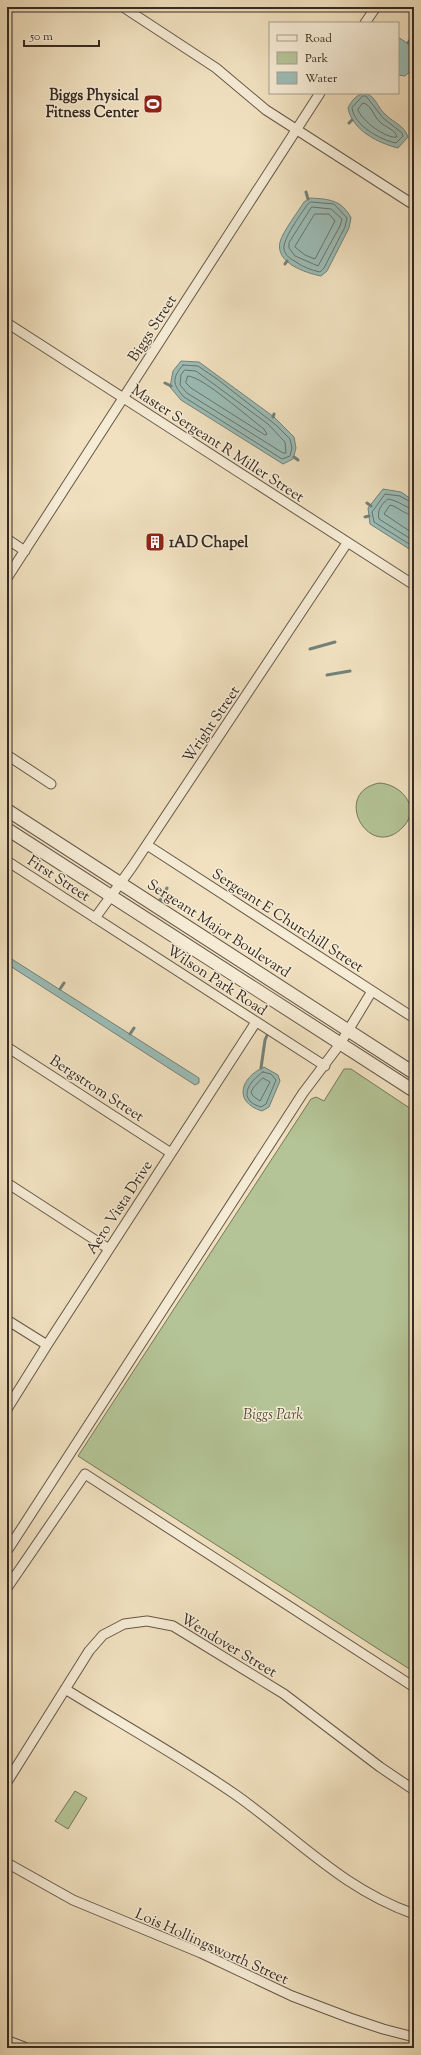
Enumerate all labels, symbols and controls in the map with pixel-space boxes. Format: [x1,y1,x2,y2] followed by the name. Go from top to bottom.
[24,22,99,48] scale bar
[269,22,399,94] legend
[29,28,53,46] text: 50 m
[305,30,332,48] text: Road
[305,50,328,68] text: Park
[305,70,338,88] text: Water
[46,86,140,124] place label: Biggs Physical Fitness Center
[142,93,164,115] sports icon: Biggs Physical Fitness Center
[124,291,183,366] street label: Biggs Street
[127,380,308,508] street label: Master Sergeant R Miller Street
[144,531,166,553] building icon: 1AD Chapel
[169,533,249,554] place label: 1AD Chapel
[179,682,246,767] street label: Wright Street
[23,851,94,907] street label: First Street
[207,864,367,978] street label: Sergeant E Churchill Street
[142,875,294,984] street label: Sergeant Major Boulevard
[162,941,271,1022] street label: Wilson Park Road
[45,1051,147,1128] street label: Bergstrom Street
[82,1157,159,1259] street label: Aero Vista Drive
[243,1405,303,1426] park label: Biggs Park
[176,1609,280,1683] street label: Wendover Street
[131,1904,291,1991] street label: Lois Hollingsworth Street

